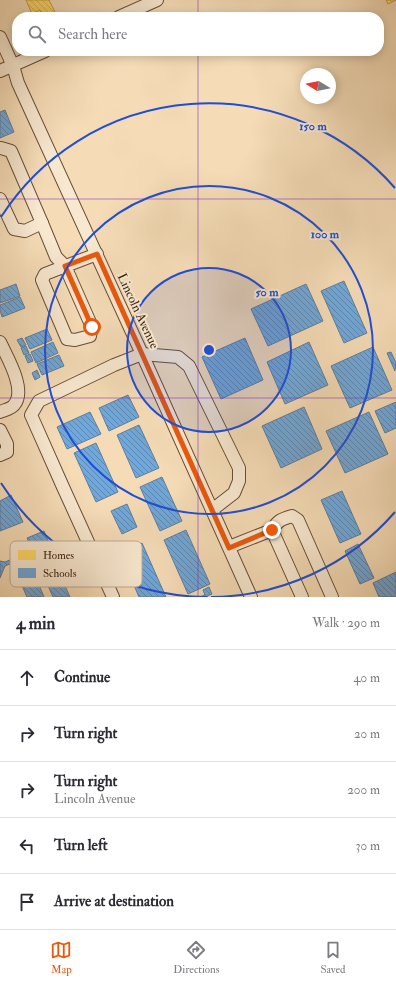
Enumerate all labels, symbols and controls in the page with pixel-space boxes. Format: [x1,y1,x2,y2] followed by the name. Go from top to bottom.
[12,12,384,56] search box
[26,23,48,45] icon: search
[58,25,127,44] text: Search here
[300,68,336,104] north arrow
[299,119,327,134] text: 150 m
[311,227,340,242] text: 100 m
[114,271,163,352] street label: Lincoln Avenue
[255,285,279,300] text: 50 m
[83,318,101,336] route start
[202,343,216,357] centre of rings
[263,521,281,539] route end
[10,541,142,587] legend
[43,549,74,562] text: Homes
[43,567,77,580] text: Schools
[16,613,55,634] text: 4 min
[312,615,380,631] text: Walk · 290 m
[16,667,38,689] icon: ahead
[54,668,110,687] text: Continue
[354,670,380,686] text: 40 m
[16,723,38,745] icon: right
[54,724,117,743] text: Turn right
[354,726,380,742] text: 20 m
[54,772,117,791] text: Turn right
[16,779,38,801] icon: right
[347,782,380,798] text: 200 m
[54,791,135,807] text: Lincoln Avenue
[16,835,38,857] icon: left
[54,836,108,855] text: Turn left
[356,838,380,854] text: 30 m
[16,891,38,913] icon: arrive
[54,892,174,911] text: Arrive at destination
[50,939,72,976] tab: Map
[173,939,220,976] tab: Directions
[320,939,346,976] tab: Saved

